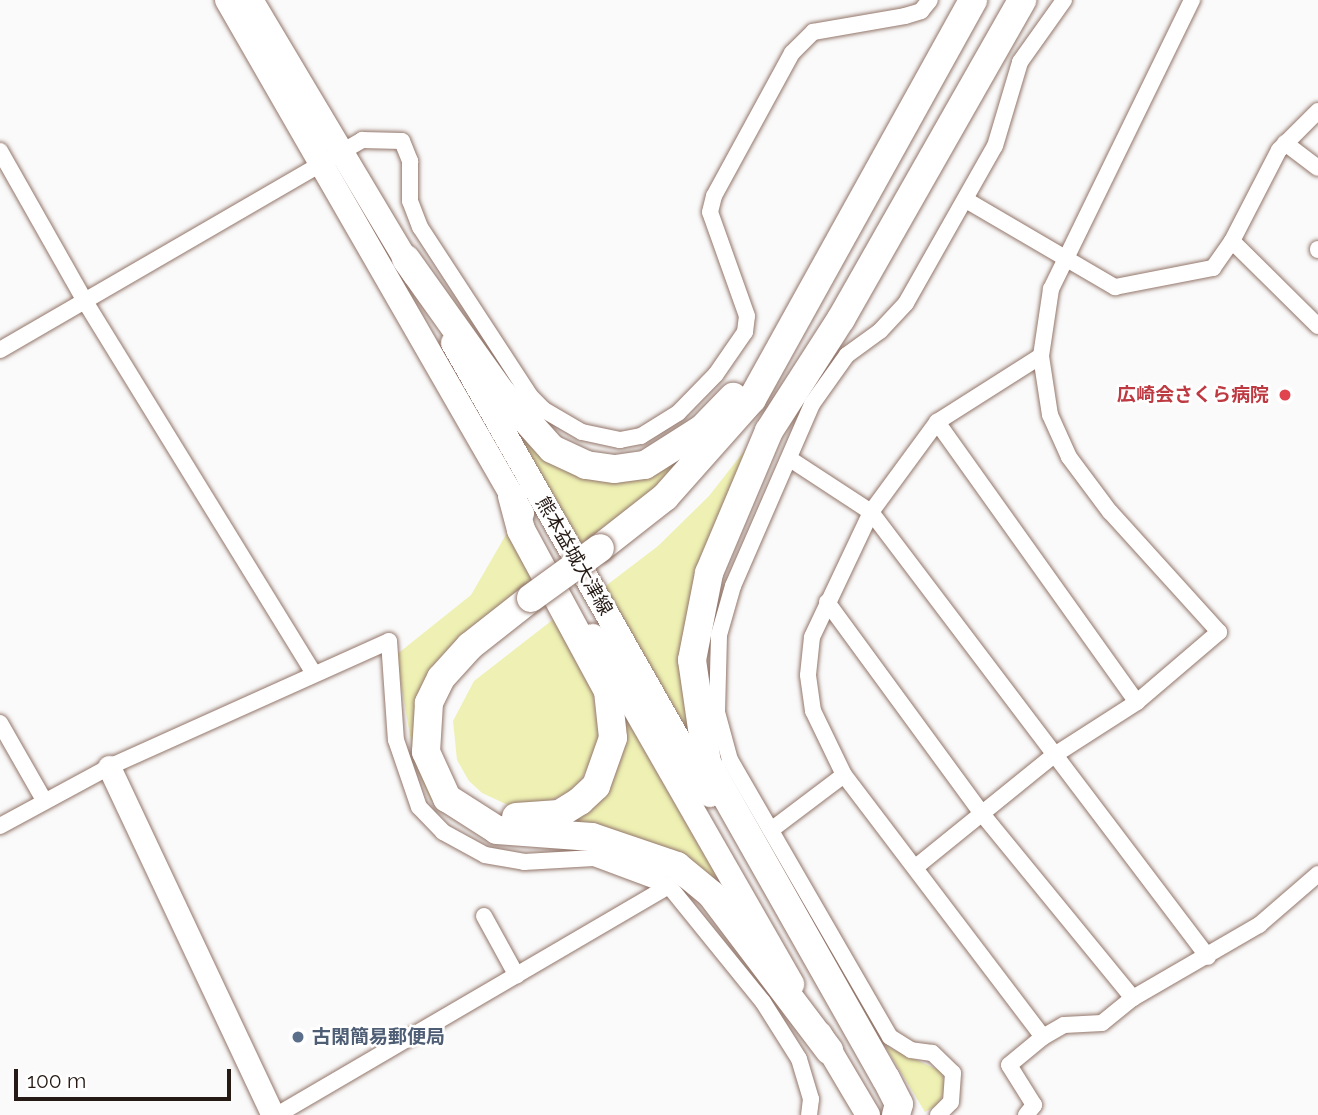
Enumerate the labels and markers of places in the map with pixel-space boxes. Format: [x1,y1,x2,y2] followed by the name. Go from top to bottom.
[1117,384,1269,406] place label: 広崎会さくら病院
[1275,385,1295,405] marker: 広崎会さくら病院
[312,1026,445,1048] place label: 古閑簡易郵便局
[290,1029,306,1045] marker: 古閑簡易郵便局

